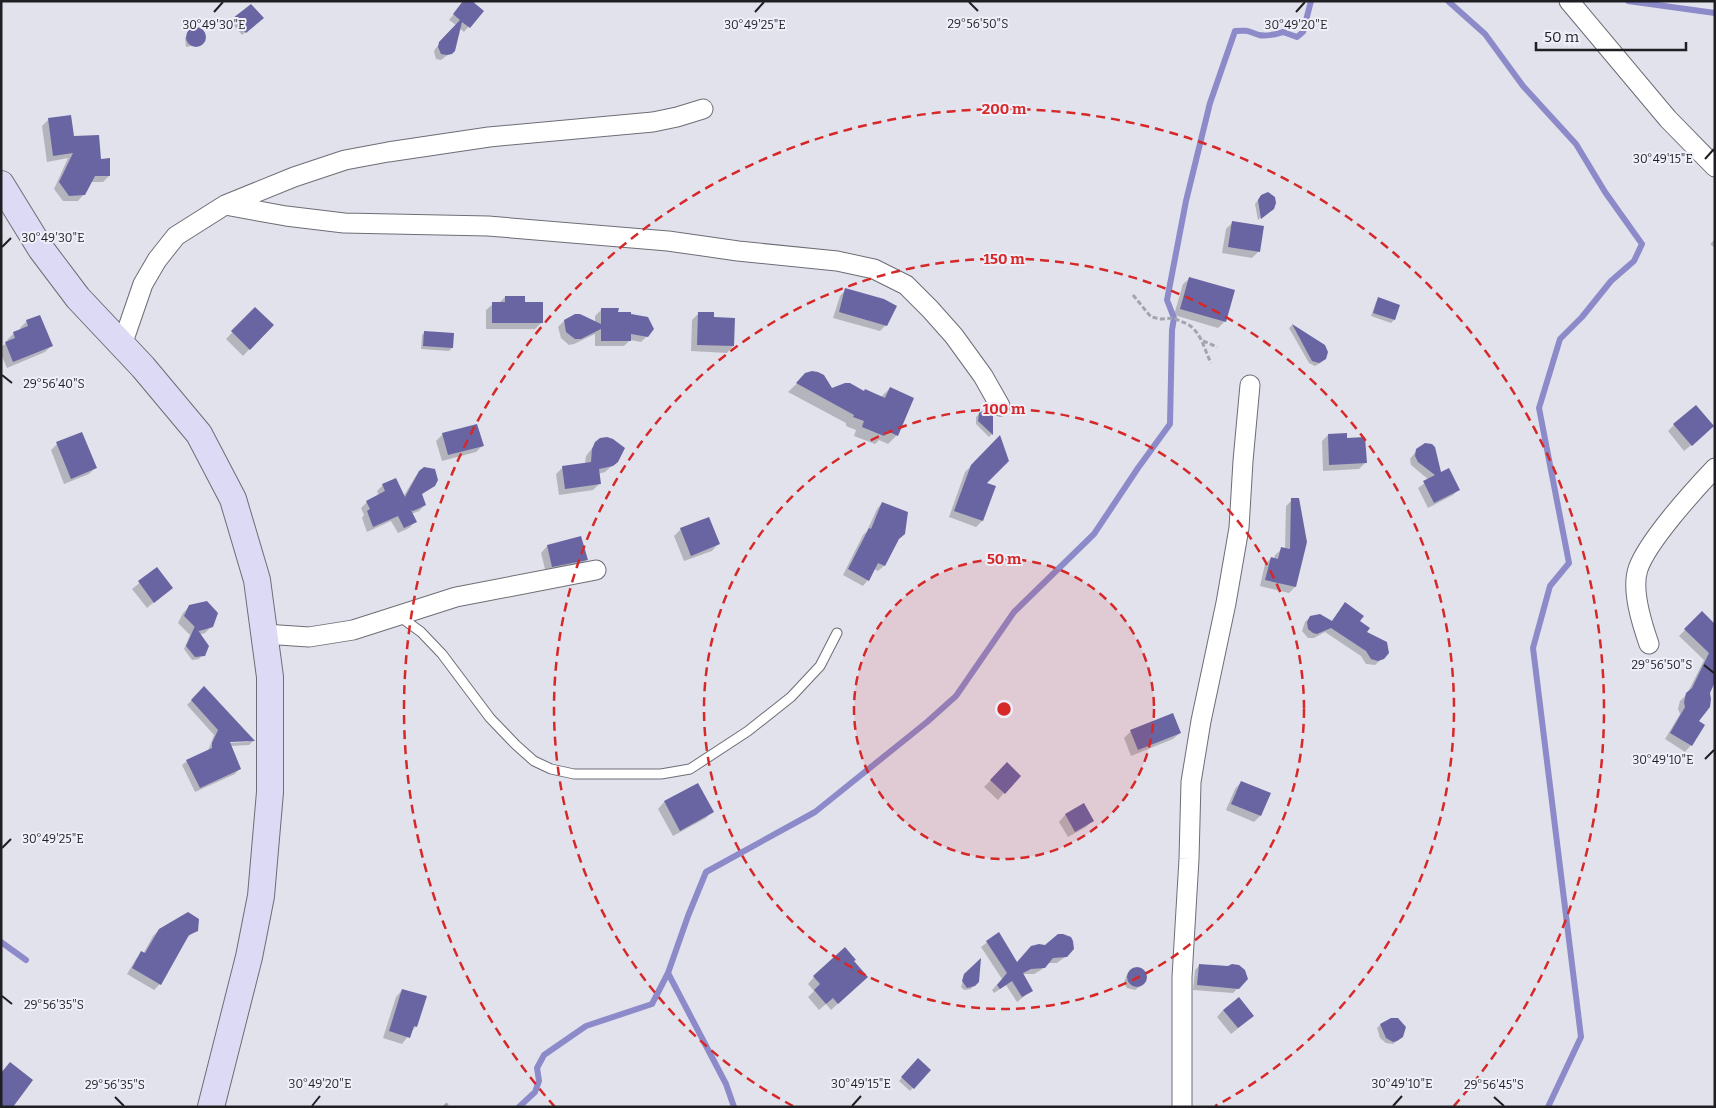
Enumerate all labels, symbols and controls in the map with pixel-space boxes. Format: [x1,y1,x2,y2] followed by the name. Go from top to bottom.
[948,17,1008,31] text: 29°56'50"S
[182,18,246,32] text: 30°49'30"E
[724,18,786,32] text: 30°49'25"E
[1265,18,1327,32] text: 30°49'20"E
[1536,20,1686,52] scale bar
[1544,28,1580,46] text: 50 m
[982,100,1027,118] text: 200 m
[1633,152,1693,166] text: 30°49'15"E
[21,231,85,245] text: 30°49'30"E
[983,250,1025,268] text: 150 m
[23,377,85,391] text: 29°56'40"S
[983,400,1026,418] text: 100 m
[987,550,1022,568] text: 50 m
[1632,658,1692,672] text: 29°56'50"S
[995,700,1013,718] centre of rings
[1632,753,1694,767] text: 30°49'10"E
[22,832,84,846] text: 30°49'25"E
[24,998,84,1012] text: 29°56'35"S
[289,1077,351,1091] text: 30°49'20"E
[831,1077,891,1091] text: 30°49'15"E
[1371,1077,1433,1091] text: 30°49'10"E
[85,1078,145,1092] text: 29°56'35"S
[1464,1078,1524,1092] text: 29°56'45"S

